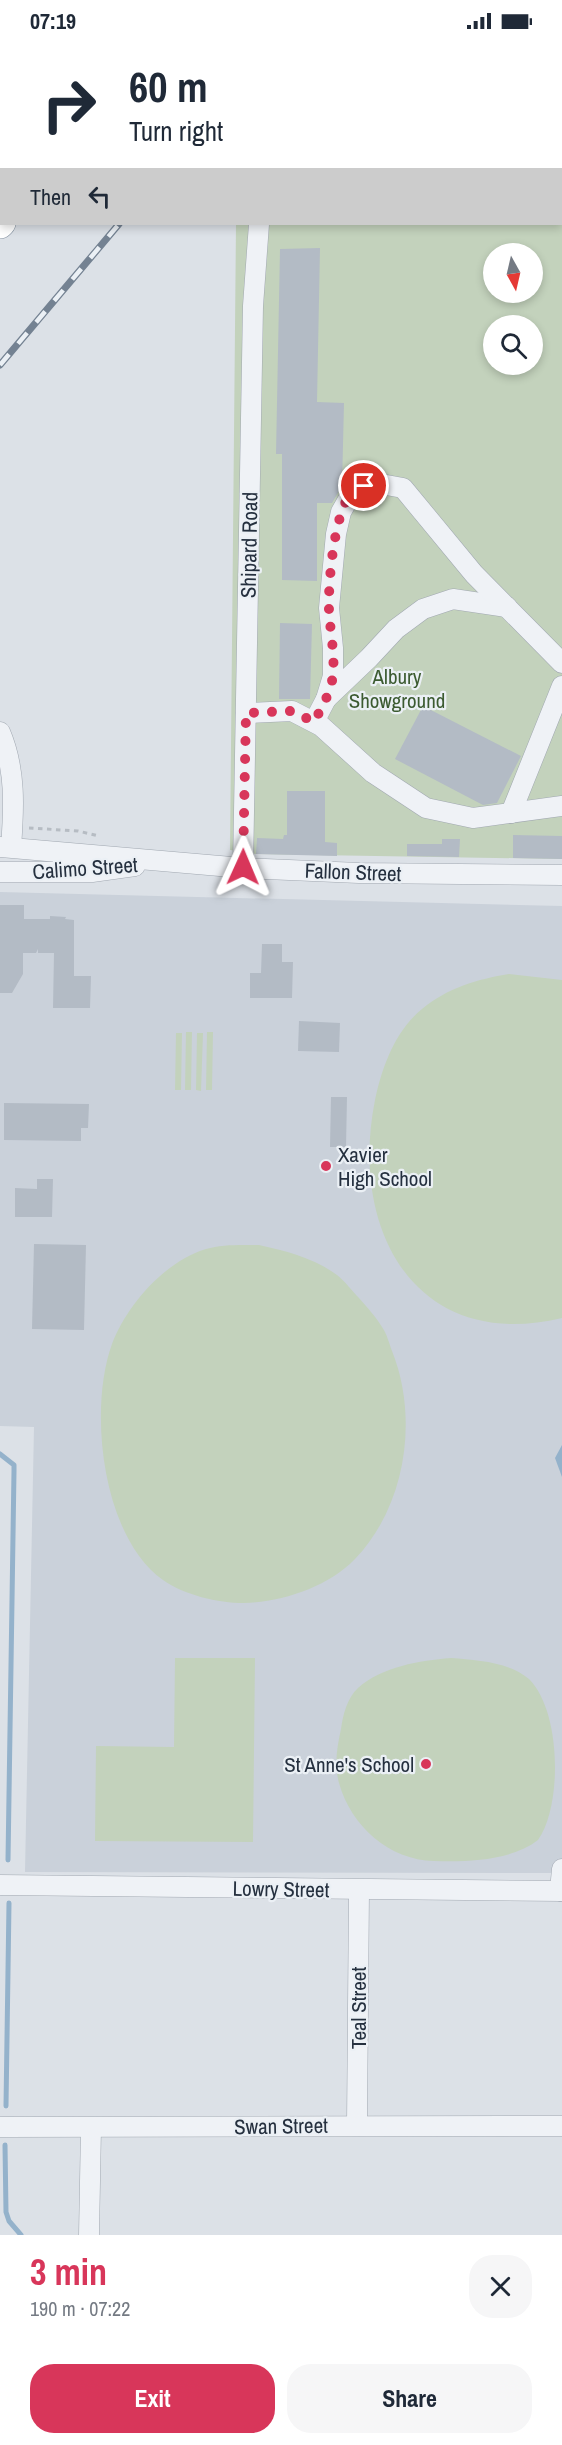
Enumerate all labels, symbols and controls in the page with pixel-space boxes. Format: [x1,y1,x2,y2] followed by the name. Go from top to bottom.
[30,6,76,36] text: 07:19
[129,59,208,115] text: 60 m
[30,66,108,144] icon: right
[129,113,223,149] text: Turn right
[83,180,116,213] icon: left
[30,182,71,212] text: Then
[483,243,543,303] north arrow
[483,243,543,375] map controls
[483,315,543,375] button: search
[338,460,389,511] pin
[347,469,380,502] icon: arrive
[234,492,264,598] street label: Shipard Road
[349,662,445,715] park label: Albury Showground
[211,835,275,899] position arrow
[31,850,139,886] street label: Calimo Street
[304,856,402,888] street label: Fallon Street
[338,1140,432,1193] place label: Xavier High School
[319,1159,333,1173] marker: Xavier High School
[284,1750,414,1779] place label: St Anne's School
[419,1757,433,1771] marker: St Anne's School
[232,1874,330,1904] street label: Lowry Street
[344,1967,373,2049] street label: Teal Street
[234,2111,328,2141] street label: Swan Street
[30,2248,107,2296] text: 3 min
[469,2255,532,2318] button: close
[30,2295,130,2322] text: 190 m · 07:22
[30,2364,275,2433] button: Exit
[287,2364,532,2433] button: Share

